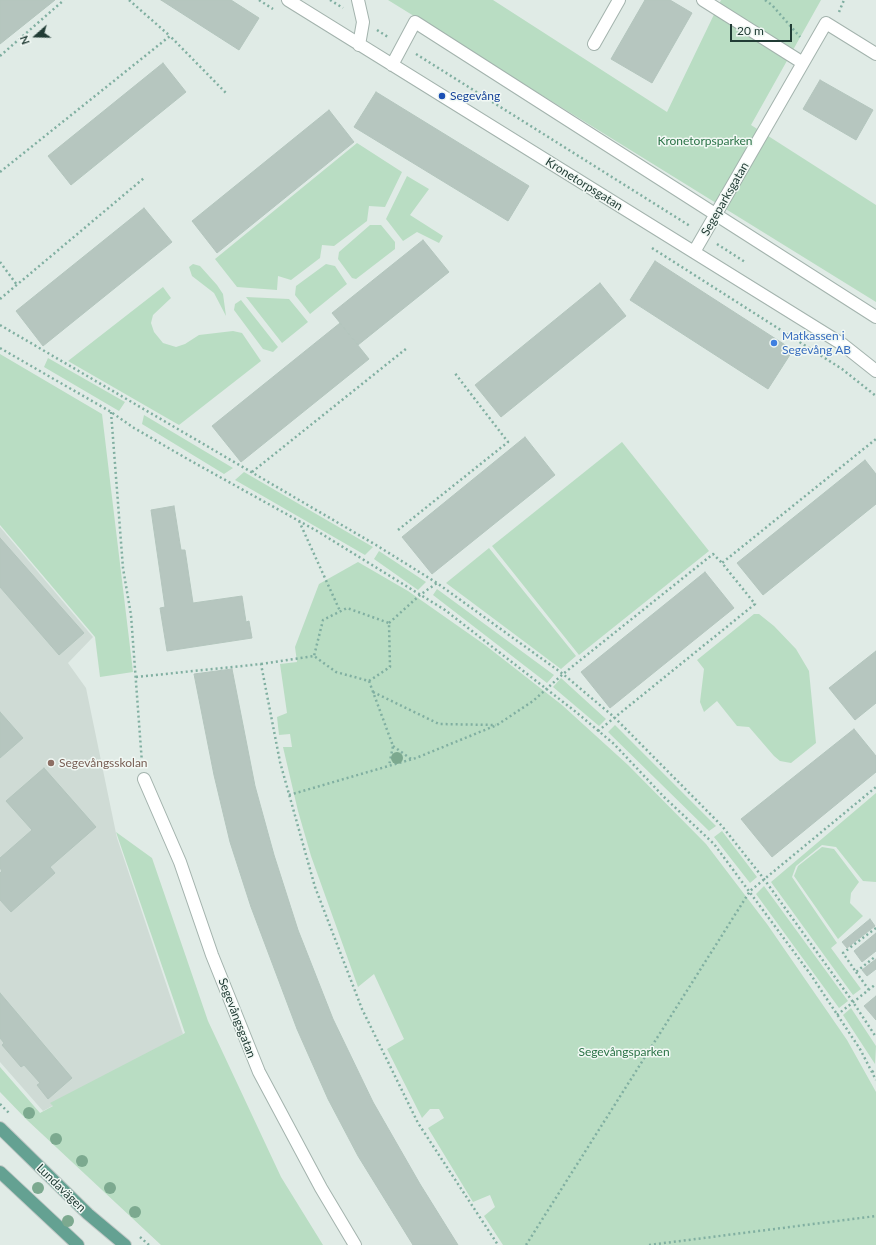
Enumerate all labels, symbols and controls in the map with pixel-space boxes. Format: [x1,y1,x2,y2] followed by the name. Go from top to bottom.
[16,16,56,56] north arrow
[732,16,794,42] scale bar
[737,23,764,38] text: 20 m
[17,34,32,46] text: N
[450,89,500,103] place label: Segevång
[437,91,447,101] marker: Segevång
[657,134,753,148] park label: Kronetorpsparken
[543,155,625,213] street label: Kronetorpsgatan
[698,160,752,238] street label: Segeparksgatan
[782,329,851,357] place label: Matkassen i Segevång AB
[769,338,779,348] marker: Matkassen i Segevång AB
[59,756,148,770] place label: Segevångsskolan
[46,758,56,768] marker: Segevångsskolan
[215,976,259,1060] street label: Segevångsgatan
[578,1045,670,1059] park label: Segevångsparken
[33,1161,89,1215] street label: Lundavägen

